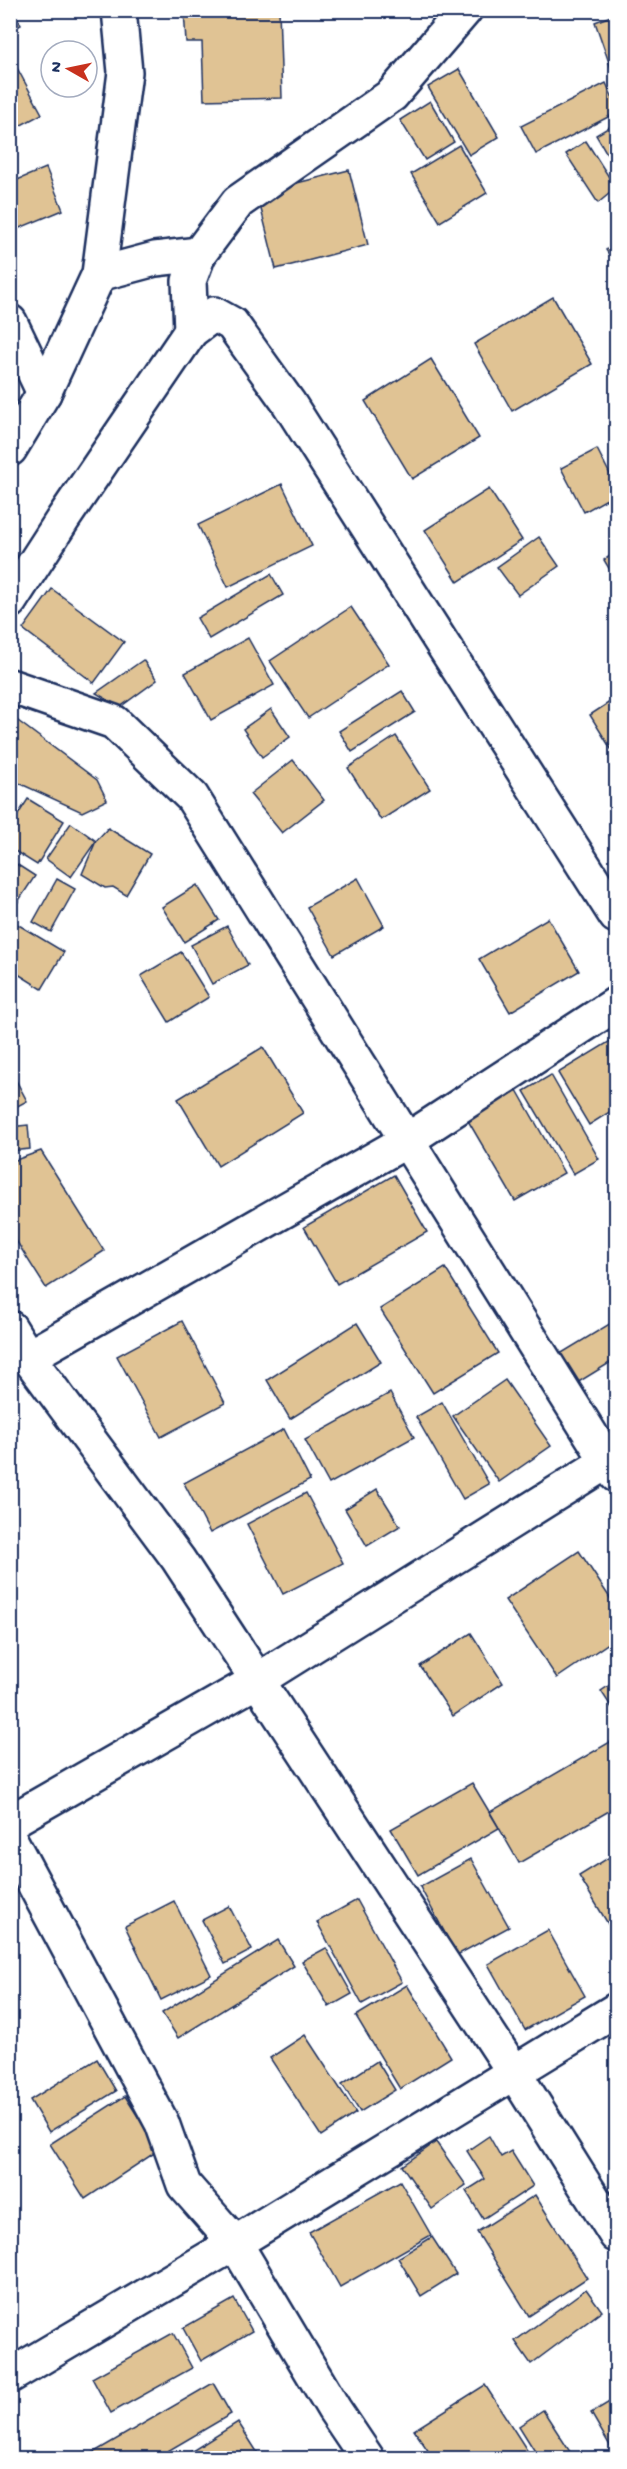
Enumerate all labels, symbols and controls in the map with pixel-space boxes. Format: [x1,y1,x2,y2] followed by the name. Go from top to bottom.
[39,39,99,99] north arrow
[47,60,68,74] text: N

